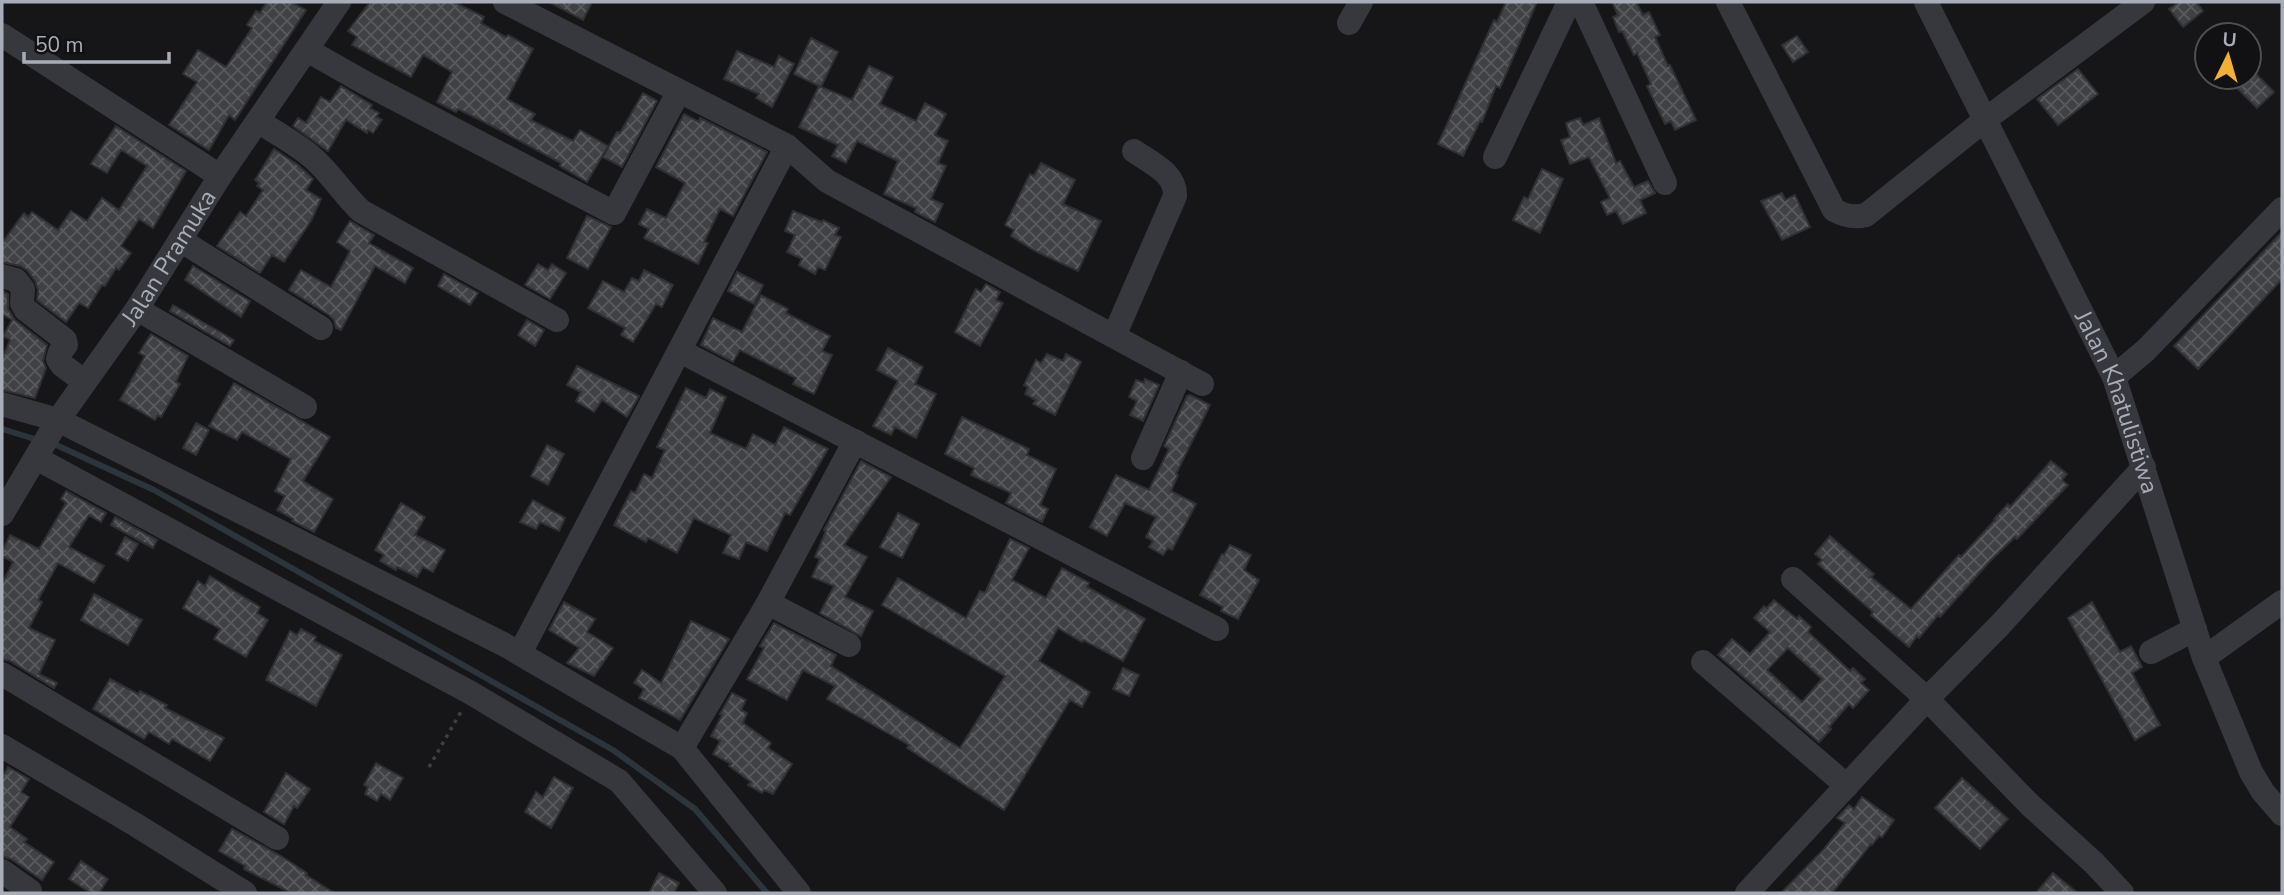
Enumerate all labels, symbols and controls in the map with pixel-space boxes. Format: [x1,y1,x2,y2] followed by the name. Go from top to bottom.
[24,21,170,65] scale bar
[2193,21,2263,91] north arrow
[2221,26,2238,54] text: U
[35,31,84,59] text: 50 m
[113,184,224,333] street label: Jalan Pramuka
[2067,304,2166,498] street label: Jalan Khatulistiwa

